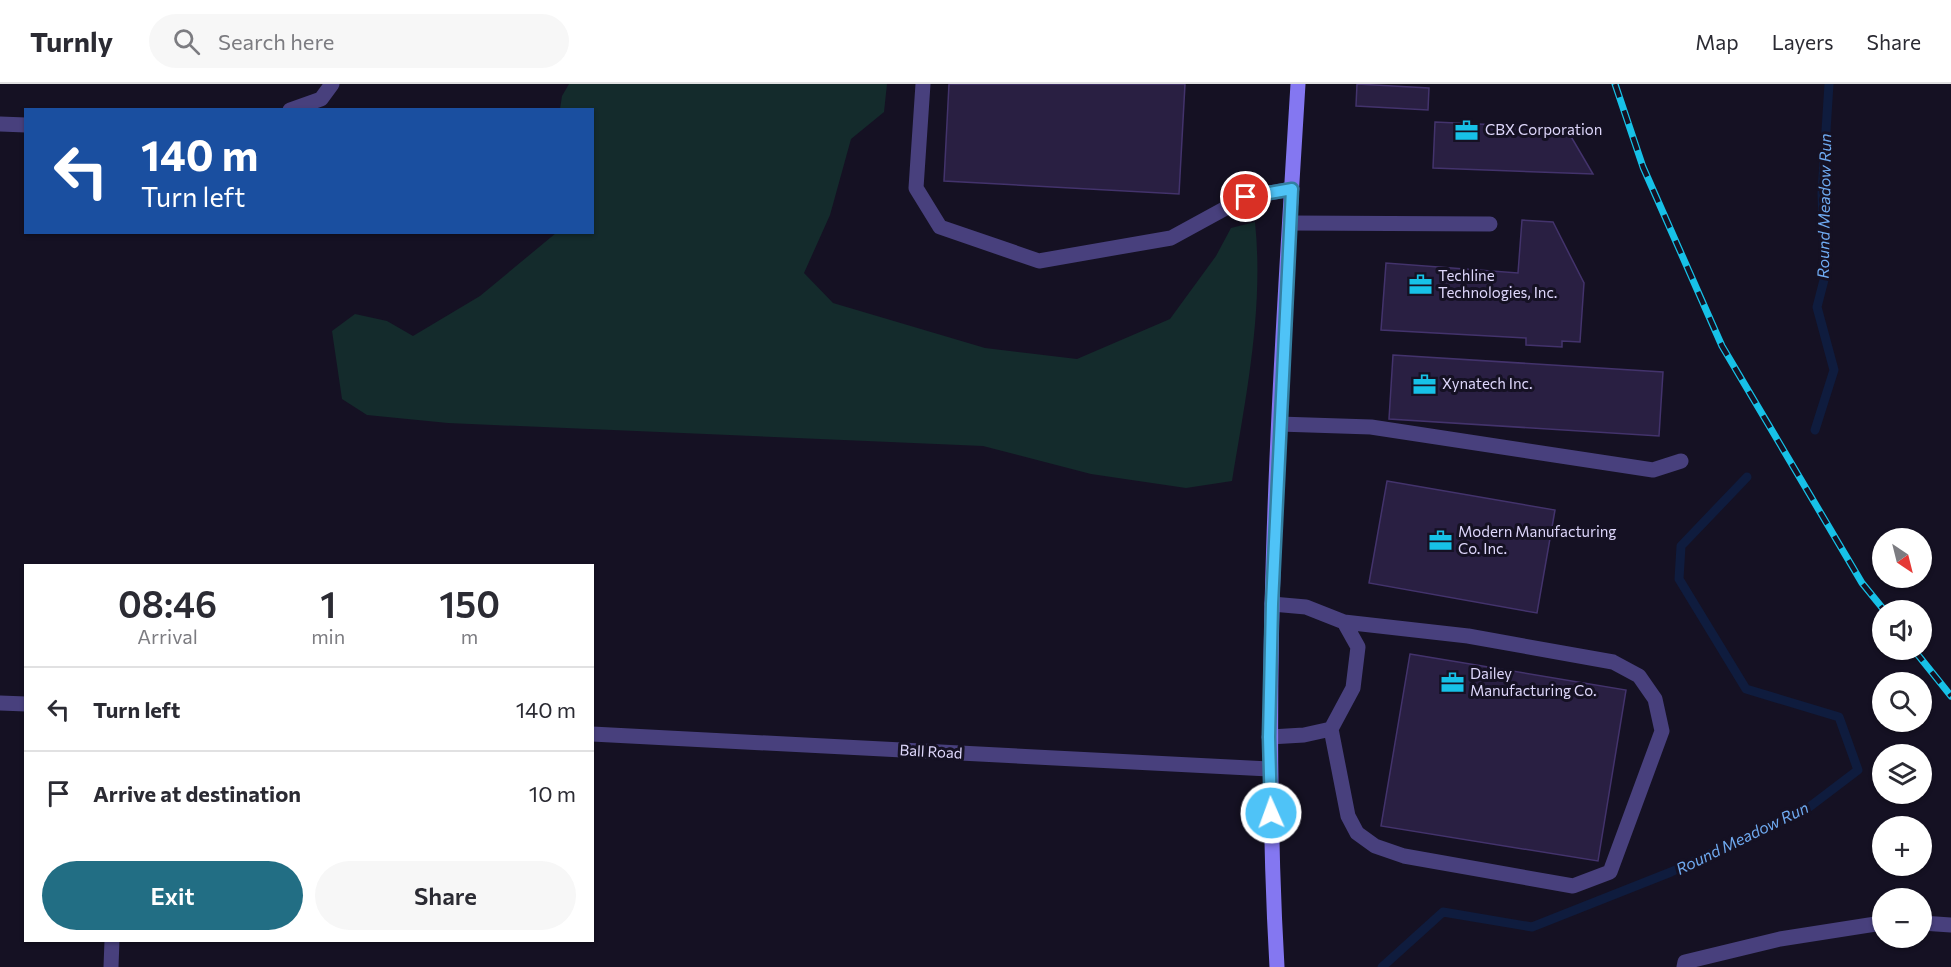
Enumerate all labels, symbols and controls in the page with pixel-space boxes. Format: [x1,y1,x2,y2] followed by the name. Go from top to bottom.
[149,14,569,68] search box
[30,24,113,58] text: Turnly
[170,25,203,58] icon: search
[218,28,334,55] text: Search here
[1695,29,1739,54] text: Map
[1772,29,1834,54] text: Layers
[1867,29,1921,54] text: Share
[1454,117,1480,143] office icon: CBX Corporation
[1485,120,1602,138] place label: CBX Corporation
[141,128,258,180] text: 140 m
[42,132,120,210] icon: left
[1813,133,1834,279] water label: Round Meadow Run
[1220,171,1271,222] pin
[141,180,245,213] text: Turn left
[1229,180,1262,213] icon: arrive
[1438,266,1557,301] place label: Techline Technologies, Inc.
[1407,272,1433,298] office icon: Techline Technologies, Inc.
[1411,371,1437,397] office icon: Xynatech Inc.
[1442,374,1532,392] place label: Xynatech Inc.
[1458,522,1617,557] place label: Modern Manufacturing Co. Inc.
[1427,528,1453,554] office icon: Modern Manufacturing Co. Inc.
[1872,528,1932,588] north arrow
[1872,528,1932,948] map controls
[118,581,217,625] text: 08:46
[320,581,336,625] text: 1
[439,581,500,625] text: 150
[1872,600,1932,660] button: sound
[137,624,198,648] text: Arrival
[311,624,345,648] text: min
[461,624,478,648] text: m
[1470,664,1596,699] place label: Dailey Manufacturing Co.
[1439,670,1465,696] office icon: Dailey Manufacturing Co.
[1872,672,1932,732] button: search
[42,693,75,726] icon: left
[93,696,180,723] text: Turn left
[516,696,576,723] text: 140 m
[899,740,963,762] street label: Ball Road
[1872,744,1932,804] button: layers
[42,777,75,810] icon: arrive
[93,780,301,807] text: Arrive at destination
[529,780,576,807] text: 10 m
[1239,781,1303,845] position arrow
[1672,797,1811,878] water label: Round Meadow Run
[1872,816,1932,876] button: +
[42,861,303,930] button: Exit
[315,861,576,930] button: Share
[1872,888,1932,948] button: −

